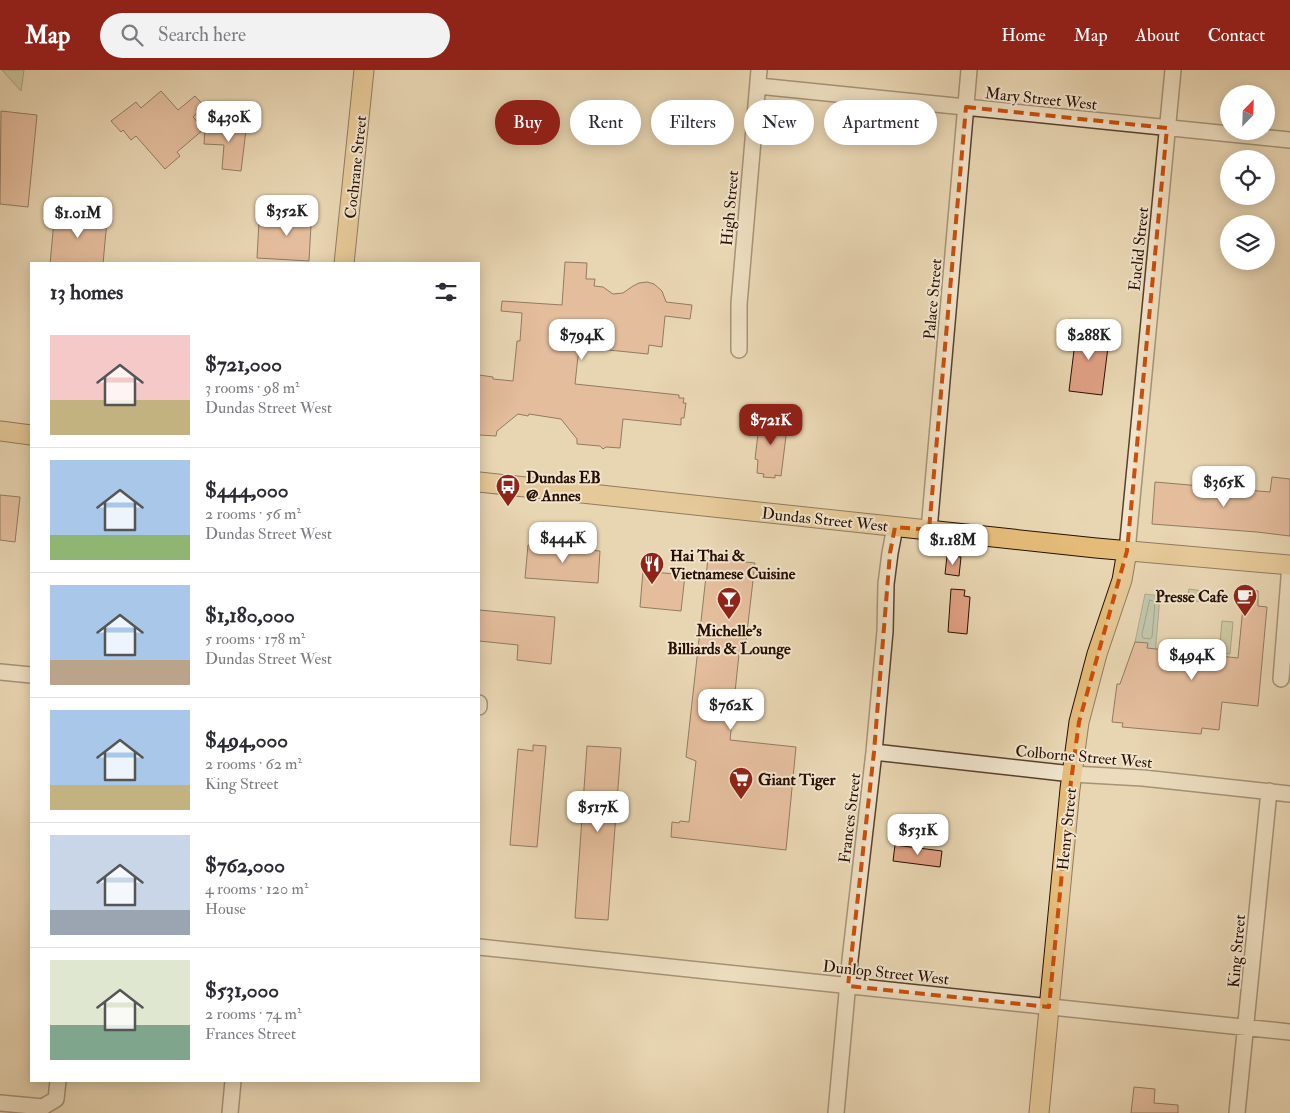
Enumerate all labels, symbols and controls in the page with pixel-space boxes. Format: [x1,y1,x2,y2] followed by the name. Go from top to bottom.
[100,13,450,58] search box
[25,20,70,51] text: Map
[118,21,146,49] icon: search
[158,23,246,47] text: Search here
[1001,24,1046,47] text: Home
[1074,24,1108,47] text: Map
[1136,24,1180,47] text: About
[1208,24,1265,47] text: Contact
[984,83,1098,115] street label: Mary Street West
[1220,85,1275,140] north arrow
[1220,85,1275,270] map controls
[194,100,264,143] pin: $430K
[495,100,560,145] chip: Buy
[570,100,641,145] chip: Rent
[651,100,734,145] chip: Filters
[744,100,814,145] chip: New
[824,100,937,145] chip: Apartment
[207,107,251,127] text: $430K
[341,115,371,220] street label: Cochrane Street
[1220,150,1275,205] button: locate
[717,170,743,247] street label: High Street
[252,194,322,237] pin: $352K
[37,196,119,239] pin: $1.01M
[266,201,308,221] text: $352K
[54,203,102,223] text: $1.01M
[1125,206,1153,292] street label: Euclid Street
[1220,215,1275,270] button: layers
[919,258,947,340] street label: Palace Street
[432,278,460,306] icon: filters
[50,279,123,306] text: 13 homes
[547,318,617,361] pin: $794K
[1054,318,1124,361] pin: $288K
[560,325,604,345] text: $794K
[1067,325,1111,345] text: $288K
[205,351,282,378] text: $721,000
[90,355,150,415] icon: home
[205,378,300,398] text: 3 rooms · 98 m²
[205,398,332,418] text: Dundas Street West
[736,404,806,446] pin: $721K
[750,410,792,430] text: $721K
[1189,466,1259,508] pin: $365K
[526,468,601,506] place label: Dundas EB @ Annes
[1203,472,1245,492] text: $365K
[495,473,521,507] bus stop icon: Dundas EB @ Annes
[205,477,289,504] text: $444,000
[90,480,150,540] icon: home
[761,503,889,537] street label: Dundas Street West
[205,504,301,524] text: 2 rooms · 56 m²
[528,522,598,564] pin: $444K
[205,524,332,544] text: Dundas Street West
[912,524,994,566] pin: $1.18M
[540,528,586,548] text: $444K
[930,530,976,550] text: $1.18M
[669,546,796,584] place label: Hai Thai & Vietnamese Cuisine
[639,551,665,585] restaurant icon: Hai Thai & Vietnamese Cuisine
[1232,583,1258,617] cafe icon: Presse Cafe
[716,586,742,620] bar icon: Michelle's Billiards & Lounge
[1155,587,1228,607] place label: Presse Cafe
[205,602,295,629] text: $1,180,000
[90,605,150,665] icon: home
[667,621,791,660] place label: Michelle's Billiards & Lounge
[205,629,305,649] text: 5 rooms · 178 m²
[1157,638,1227,681] pin: $494K
[1169,645,1215,665] text: $494K
[205,649,332,669] text: Dundas Street West
[696,688,766,731] pin: $762K
[709,695,753,715] text: $762K
[205,727,288,754] text: $494,000
[90,730,150,790] icon: home
[1015,741,1153,773] street label: Colborne Street West
[205,754,302,774] text: 2 rooms · 62 m²
[728,766,754,800] supermarket icon: Giant Tiger
[758,770,836,791] place label: Giant Tiger
[835,772,865,864] street label: Frances Street
[205,774,279,794] text: King Street
[1053,787,1081,871] street label: Henry Street
[563,790,633,833] pin: $517K
[578,797,618,817] text: $517K
[883,814,953,856] pin: $531K
[898,820,938,840] text: $531K
[205,852,285,879] text: $762,000
[90,855,150,915] icon: home
[205,879,308,899] text: 4 rooms · 120 m²
[205,899,246,919] text: House
[1224,914,1250,989] street label: King Street
[822,956,950,991] street label: Dunlop Street West
[205,977,279,1004] text: $531,000
[90,980,150,1040] icon: home
[205,1004,301,1024] text: 2 rooms · 74 m²
[205,1024,296,1044] text: Frances Street

